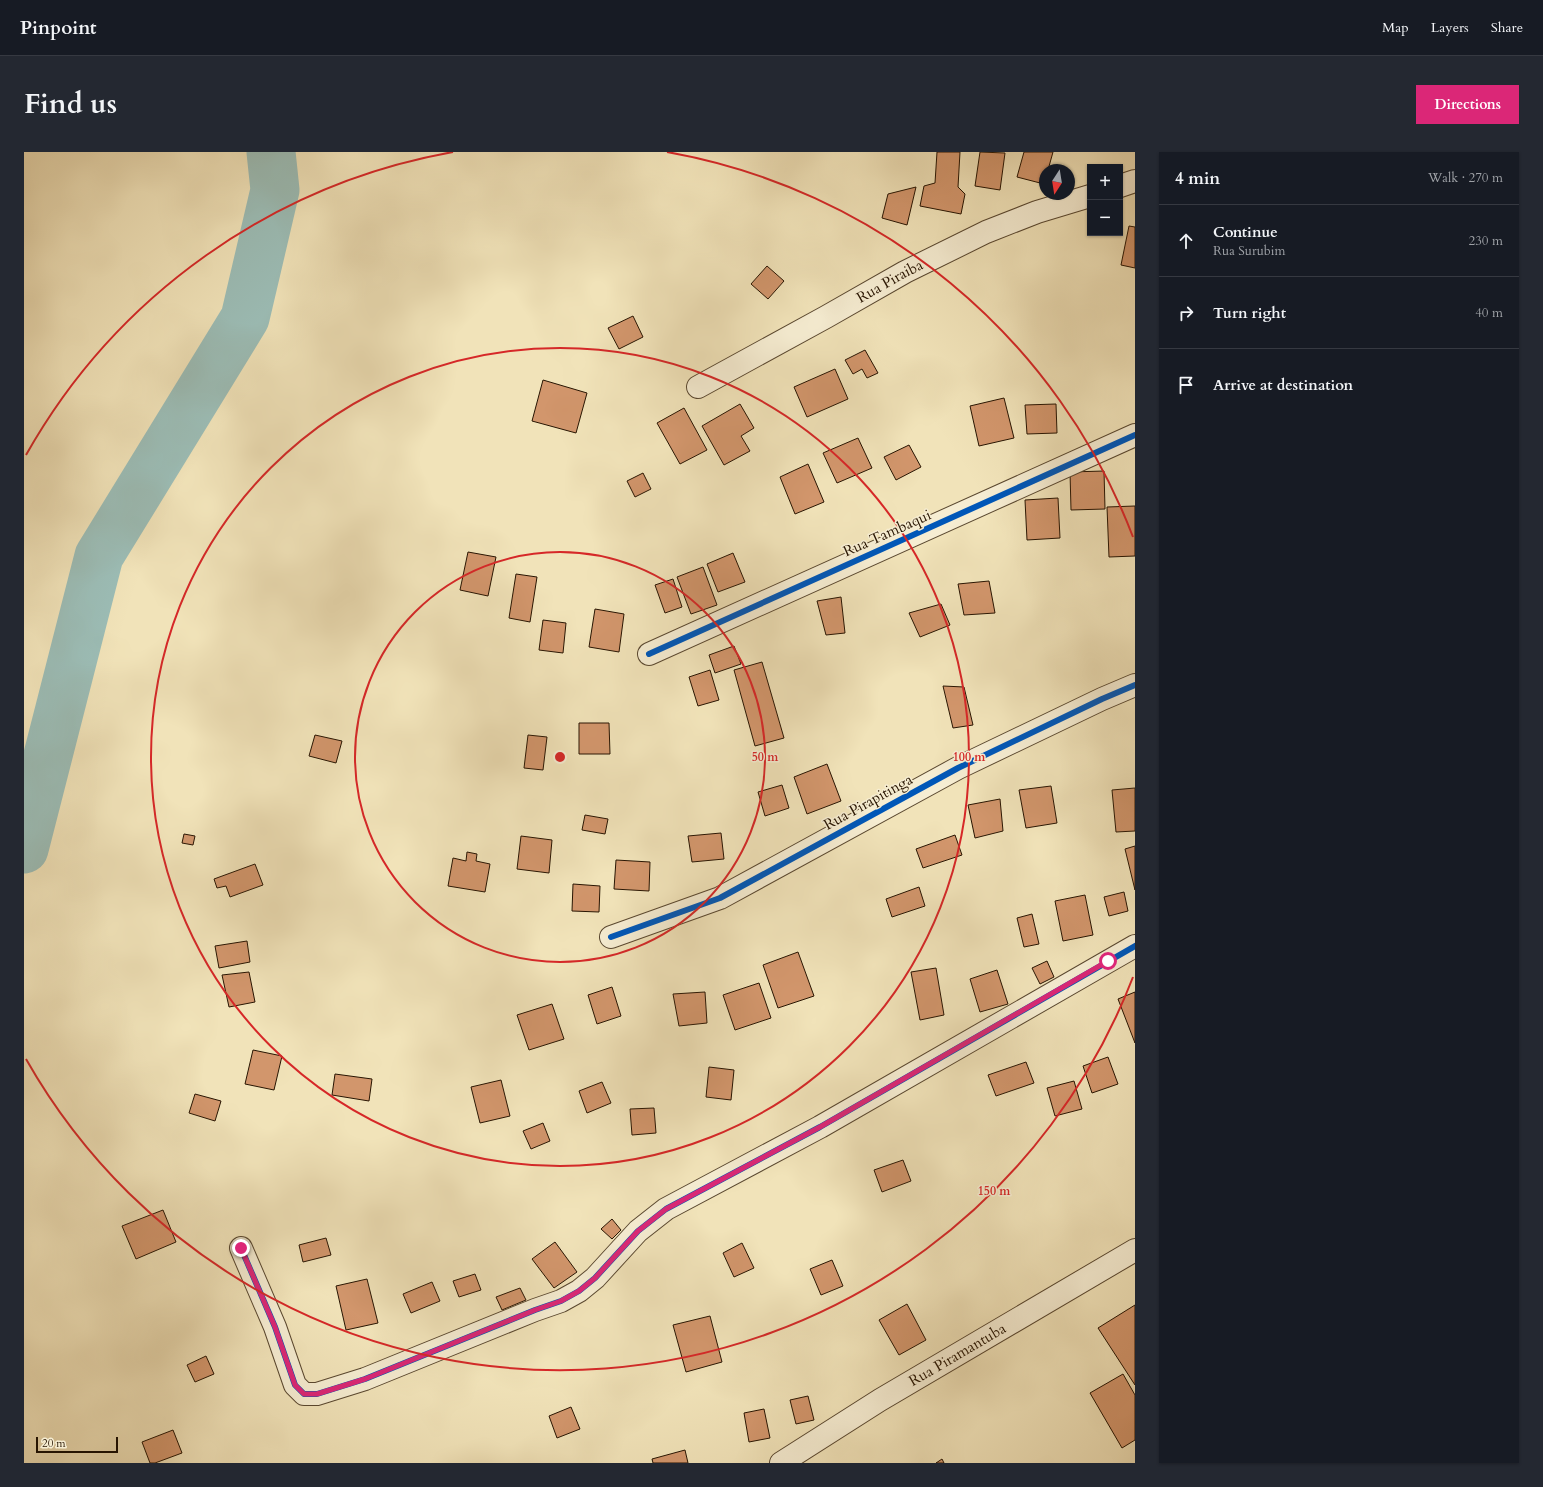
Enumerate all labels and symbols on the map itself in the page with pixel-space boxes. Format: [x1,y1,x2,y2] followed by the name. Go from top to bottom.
[1039,164,1075,200] north arrow
[853,255,927,308] street label: Rua Piraiba
[840,505,934,561] street label: Rua Tambaqui
[752,749,779,765] text: 50 m
[953,749,986,765] text: 100 m
[553,750,567,764] centre of rings
[820,769,916,835] street label: Rua Pirapitinga
[1099,952,1117,970] route start
[978,1183,1011,1199] text: 150 m
[232,1239,250,1257] route end
[905,1318,1010,1391] street label: Rua Piramantuba
[36,1435,118,1454] scale bar

